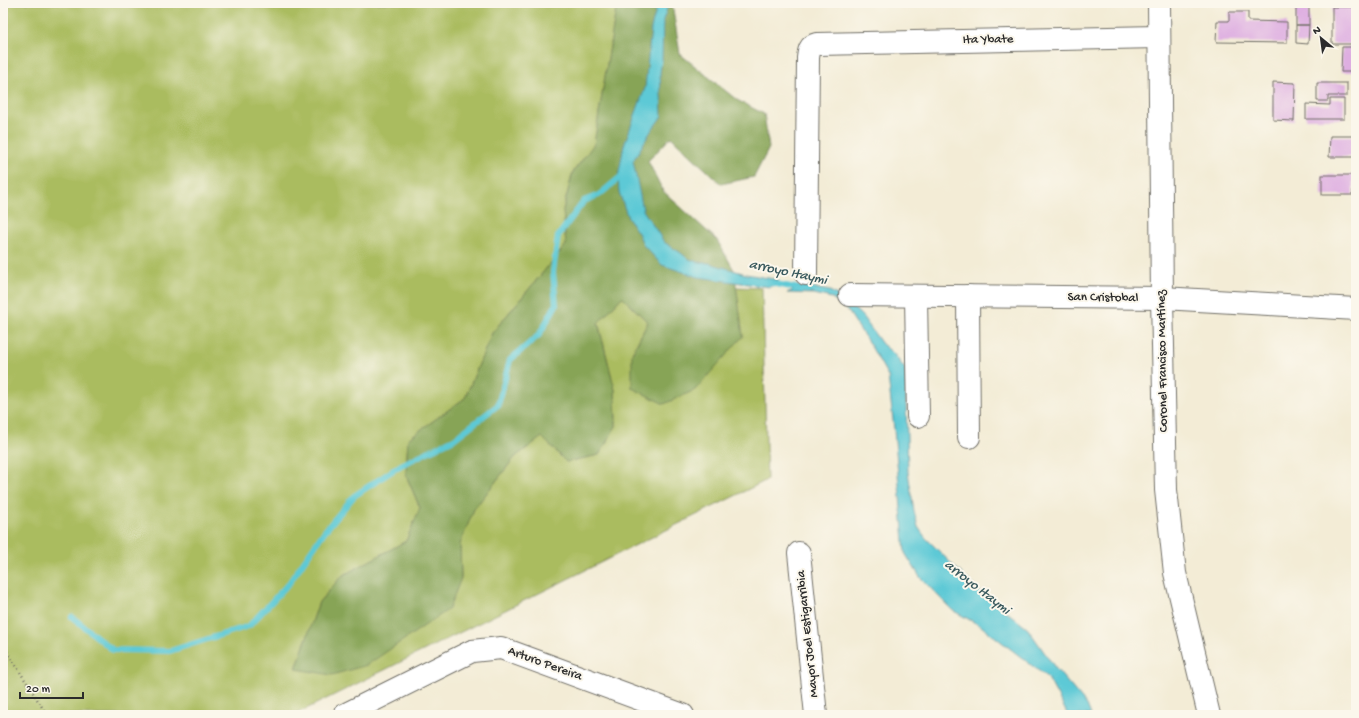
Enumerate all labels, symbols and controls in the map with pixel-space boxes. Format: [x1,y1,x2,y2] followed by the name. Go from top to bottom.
[1301,18,1341,58] north arrow
[1311,24,1323,38] text: N
[962,32,1014,48] street label: Ita Ybate
[748,256,830,290] water label: arroyo Itaymi
[1154,288,1172,432] street label: Coronel Francisco Martínez
[1067,290,1139,306] street label: San Cristobal
[941,557,1015,620] water label: arroyo Itaymi
[794,569,822,698] street label: Mayor Joel Estigarribia
[506,644,585,685] street label: Arturo Pereira
[20,674,83,700] scale bar
[26,683,51,697] text: 20 m

